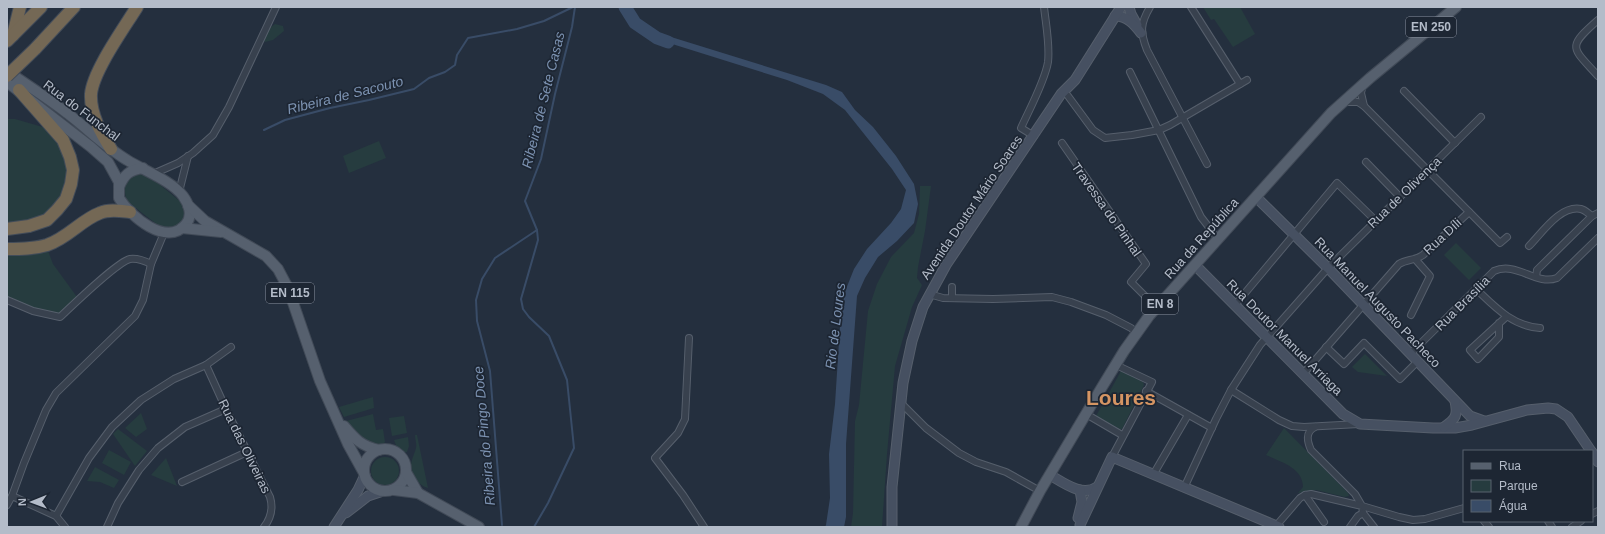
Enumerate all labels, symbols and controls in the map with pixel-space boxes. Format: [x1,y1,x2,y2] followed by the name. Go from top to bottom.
[1406,17,1456,37] road number: EN 250
[518,30,568,170] water label: Ribeira de Sete Casas
[285,73,405,117] water label: Ribeira de Sacouto
[41,77,123,144] street label: Rua do Funchal
[918,132,1026,282] street label: Avenida Doutor Mário Soares
[1365,153,1445,231] street label: Rua de Olivença
[1069,160,1145,259] street label: Travessa do Pinhal
[1161,194,1242,282] street label: Rua da República
[1420,215,1464,258] street label: Rua Díli
[1311,234,1444,370] street label: Rua Manuel Augusto Pacheco
[1432,272,1493,334] street label: Rua Brasília
[1224,276,1346,399] street label: Rua Doutor Manuel Arriaga
[822,282,848,370] water label: Rio de Loures
[266,283,314,303] road number: EN 115
[1142,294,1178,314] road number: EN 8
[470,365,498,506] water label: Ribeira do Pingo Doce
[1086,386,1156,409] district label: Loures
[215,397,274,496] street label: Rua das Oliveiras
[1463,450,1593,522] legend
[1499,459,1521,473] text: Rua
[1499,479,1538,493] text: Parque
[12,482,52,522] north arrow
[16,498,28,506] text: N
[1499,498,1527,513] text: Água

